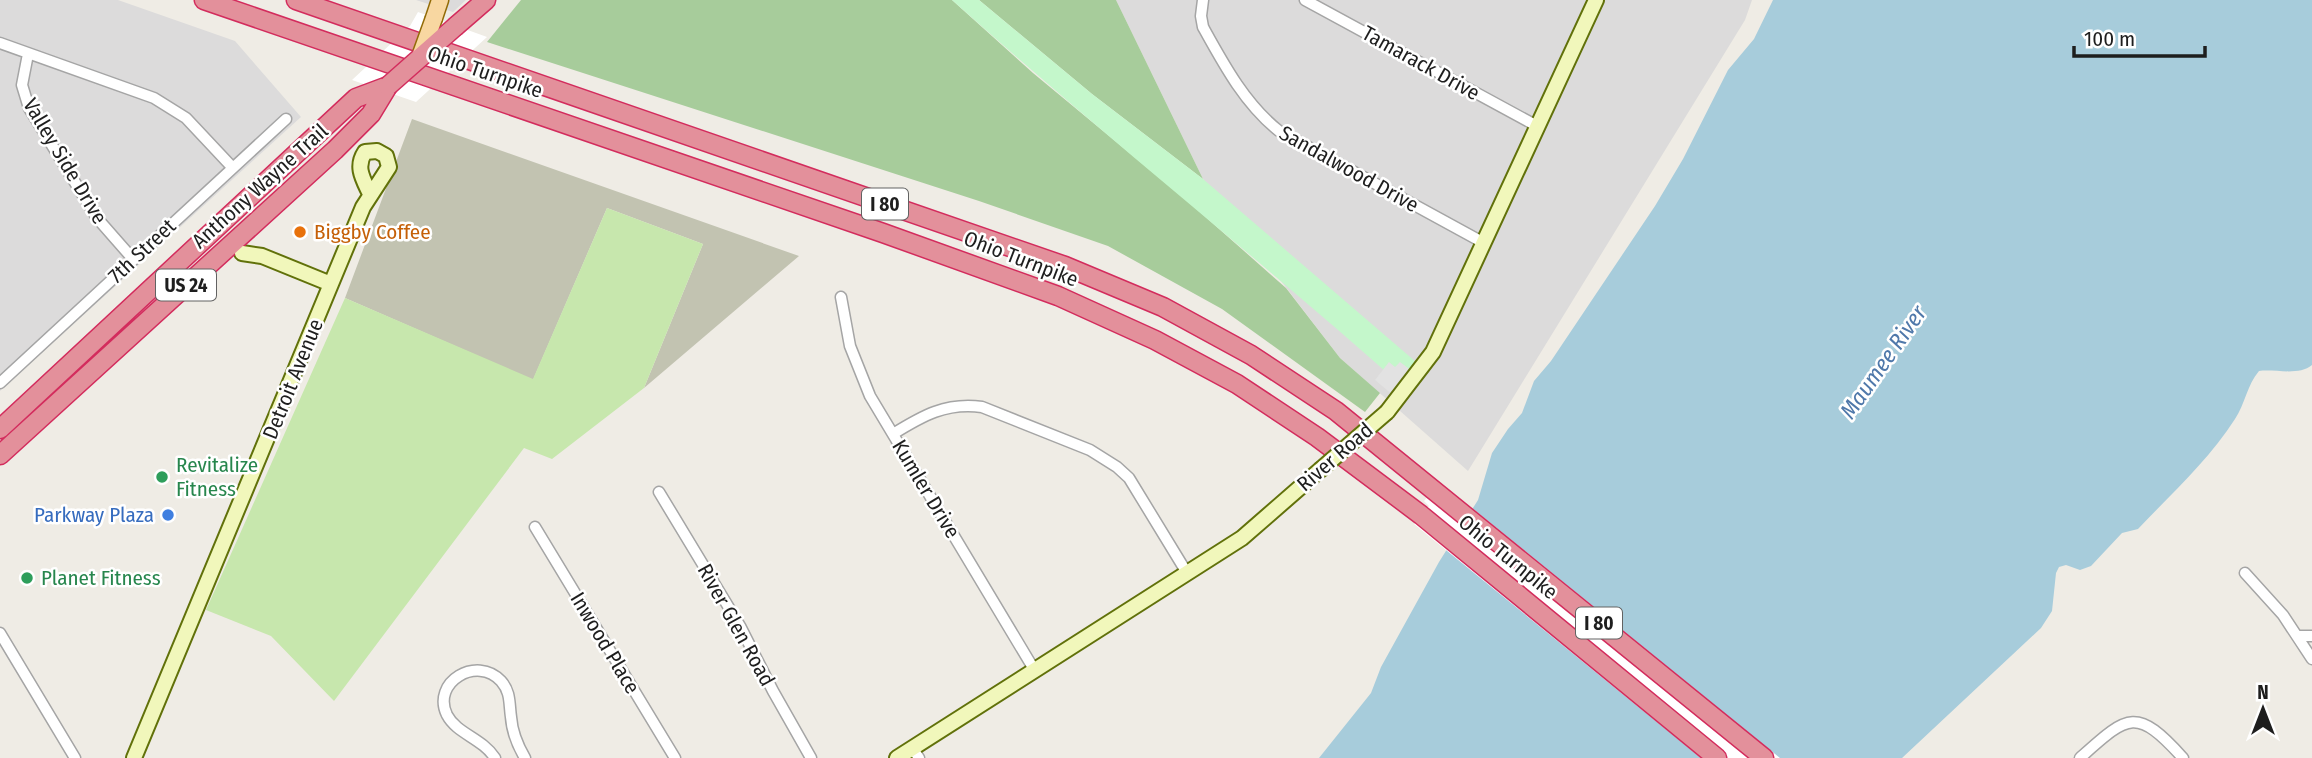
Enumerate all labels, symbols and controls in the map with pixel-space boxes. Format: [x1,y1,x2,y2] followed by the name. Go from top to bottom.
[2074,14,2205,58] scale bar
[1358,20,1484,106] street label: Tamarack Drive
[2084,26,2135,52] text: 100 m
[424,40,546,104] street label: Ohio Turnpike
[17,93,113,229] street label: Valley Side Drive
[187,118,334,254] street label: Anthony Wayne Trail
[1275,120,1423,218] street label: Sandalwood Drive
[862,188,908,220] road number: I 80
[103,213,181,289] street label: 7th Street
[314,219,431,245] place label: Biggby Coffee
[292,224,308,240] marker: Biggby Coffee
[960,225,1082,293] street label: Ohio Turnpike
[156,270,216,300] road number: US 24
[1834,299,1933,424] water label: Maumee River
[257,315,329,443] street label: Detroit Avenue
[1292,417,1378,497] street label: River Road
[886,435,966,543] street label: Kumler Drive
[176,452,258,502] place label: Revitalize Fitness
[154,469,170,485] marker: Revitalize Fitness
[34,502,154,528] place label: Parkway Plaza
[160,507,176,523] marker: Parkway Plaza
[1453,509,1563,605] street label: Ohio Turnpike
[692,559,780,691] street label: River Glen Road
[41,565,161,591] place label: Planet Fitness
[19,570,35,586] marker: Planet Fitness
[564,587,646,699] street label: Inwood Place
[1576,608,1622,638] road number: I 80
[2228,674,2298,744] north arrow
[2257,681,2269,704] text: N

